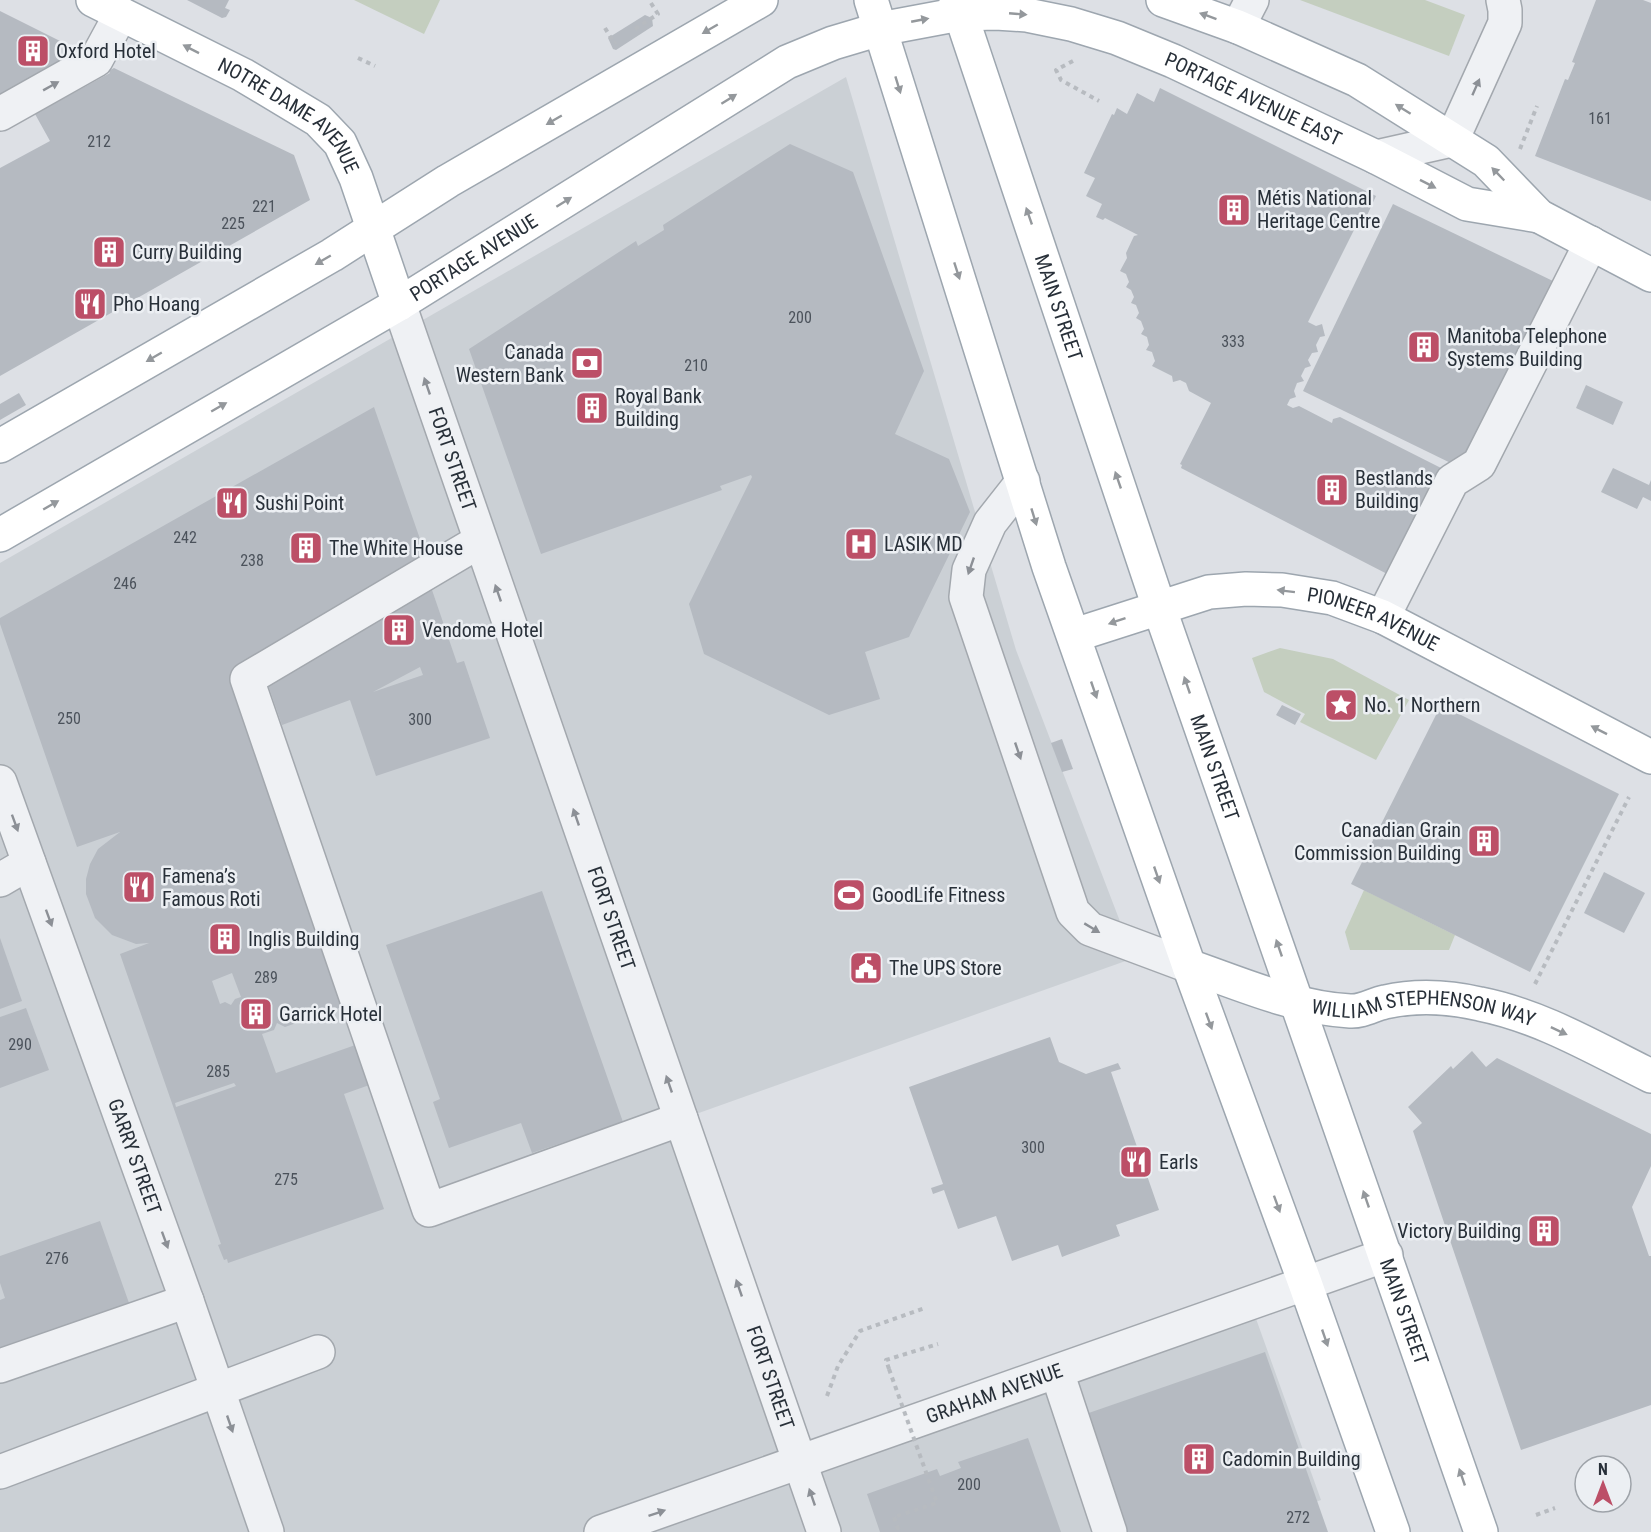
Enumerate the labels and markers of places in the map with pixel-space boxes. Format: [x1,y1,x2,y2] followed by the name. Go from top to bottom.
[15,33,51,69] building icon: Oxford Hotel
[56,39,156,63] place label: Oxford Hotel
[1257,186,1380,233] place label: Métis National Heritage Centre
[1216,192,1252,228] building icon: Métis National Heritage Centre
[91,234,127,270] building icon: Curry Building
[132,240,242,264] place label: Curry Building
[72,286,108,322] restaurant icon: Pho Hoang
[113,292,200,316] place label: Pho Hoang
[1447,324,1607,371] place label: Manitoba Telephone Systems Building
[1406,329,1442,365] building icon: Manitoba Telephone Systems Building
[456,340,564,387] place label: Canada Western Bank
[569,345,605,381] bank icon: Canada Western Bank
[615,384,702,431] place label: Royal Bank Building
[574,390,610,426] building icon: Royal Bank Building
[1355,466,1433,513] place label: Bestlands Building
[1314,472,1350,508] building icon: Bestlands Building
[214,485,250,521] restaurant icon: Sushi Point
[255,491,344,515] place label: Sushi Point
[843,526,879,562] hospital icon: LASIK MD
[288,530,324,566] building icon: The White House
[884,532,963,556] place label: LASIK MD
[329,536,463,560] place label: The White House
[381,612,417,648] building icon: Vendome Hotel
[422,618,543,642] place label: Vendome Hotel
[1323,687,1359,723] place icon: No. 1 Northern
[1364,693,1481,717] place label: No. 1 Northern
[1294,818,1461,865] place label: Canadian Grain Commission Building
[1466,823,1502,859] building icon: Canadian Grain Commission Building
[162,864,261,911] place label: Famena’s Famous Roti
[121,869,157,905] restaurant icon: Famena’s Famous Roti
[831,877,867,913] sports icon: GoodLife Fitness
[872,883,1005,907] place label: GoodLife Fitness
[207,921,243,957] building icon: Inglis Building
[248,927,359,951] place label: Inglis Building
[848,950,884,986] public building icon: The UPS Store
[889,956,1002,980] place label: The UPS Store
[238,996,274,1032] building icon: Garrick Hotel
[279,1002,382,1026] place label: Garrick Hotel
[1118,1144,1154,1180] restaurant icon: Earls
[1159,1150,1198,1174] place label: Earls
[1526,1213,1562,1249] building icon: Victory Building
[1397,1219,1521,1243] place label: Victory Building
[1181,1441,1217,1477] building icon: Cadomin Building
[1222,1447,1361,1471] place label: Cadomin Building

